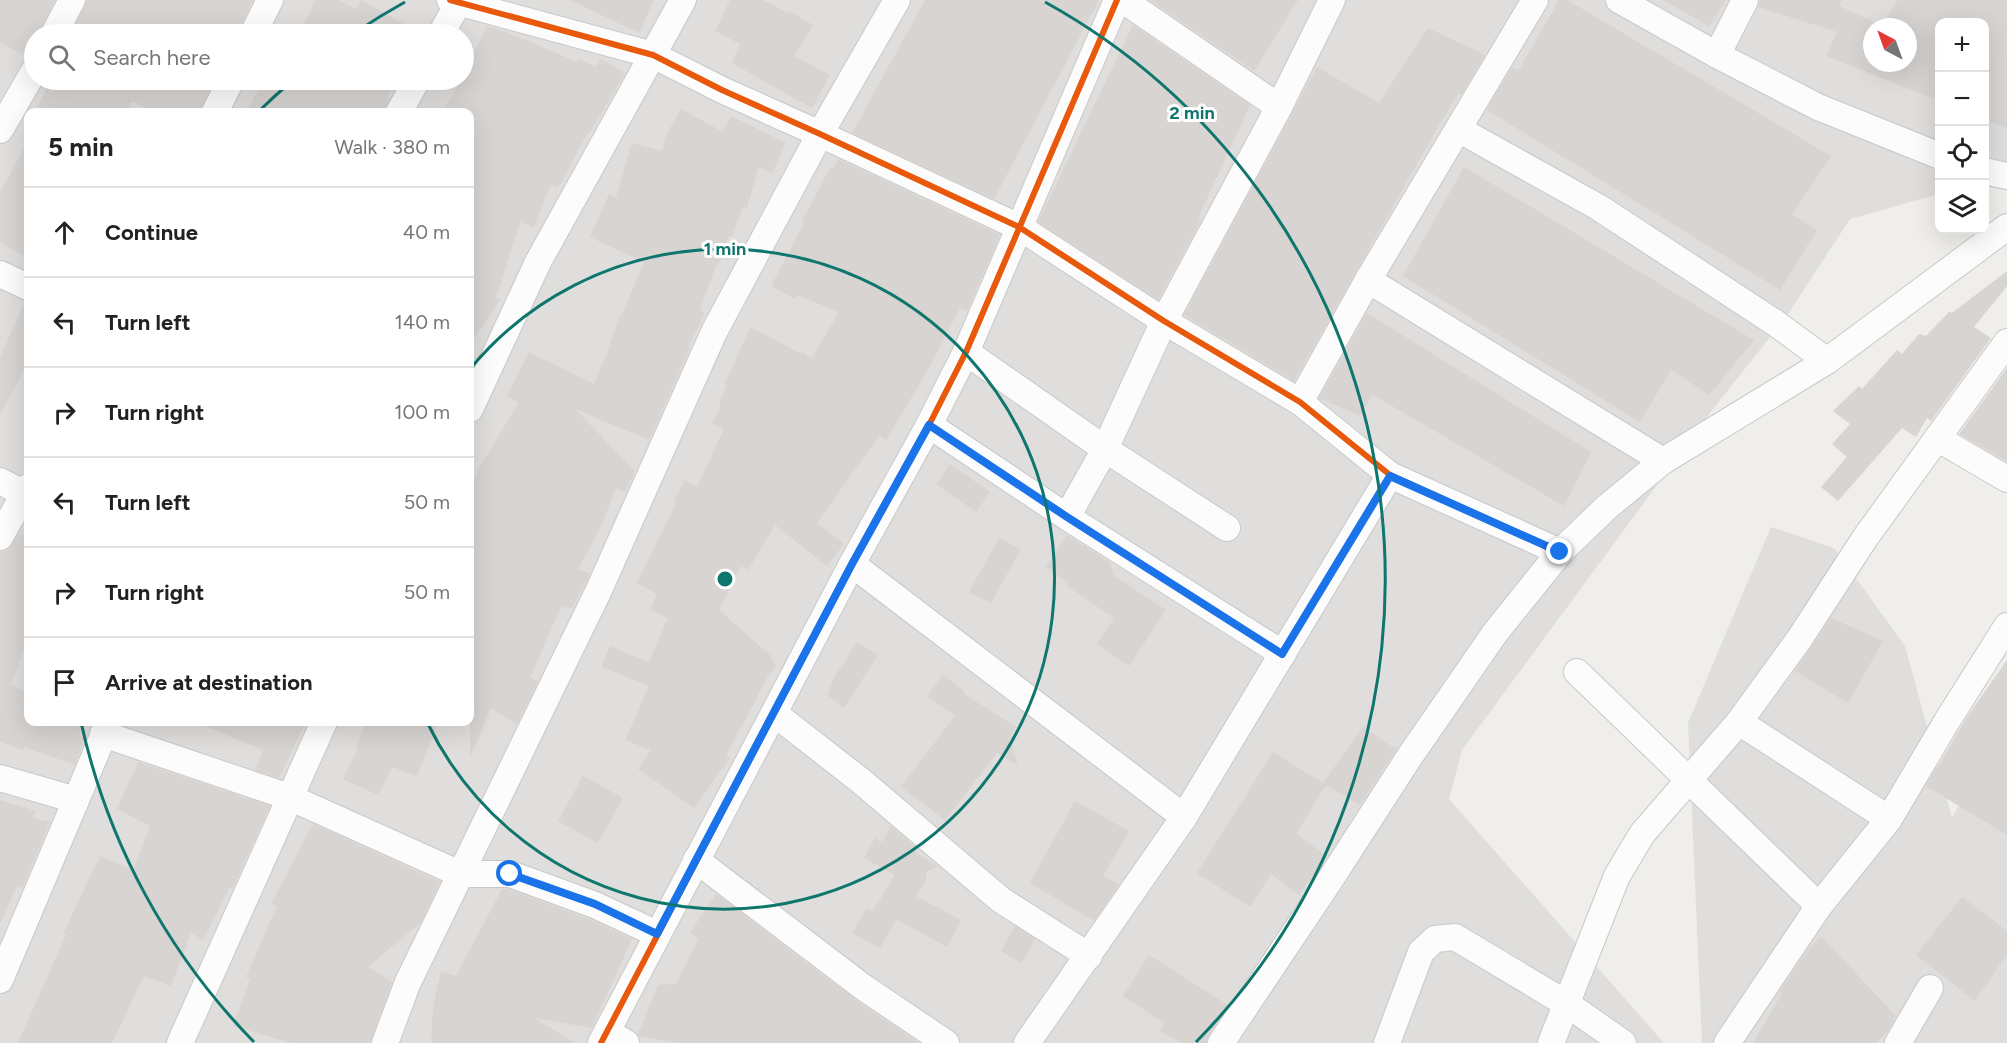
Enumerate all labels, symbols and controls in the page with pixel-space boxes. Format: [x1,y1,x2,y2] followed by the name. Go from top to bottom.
[1863,18,1917,72] north arrow
[1935,18,1989,234] map controls
[1935,18,1989,72] button: +
[24,24,474,90] search box
[45,41,78,74] icon: search
[93,44,211,71] text: Search here
[1935,72,1989,126] button: −
[1169,102,1215,124] text: 2 min
[1935,126,1989,180] button: locate
[48,131,114,163] text: 5 min
[334,135,450,159] text: Walk · 380 m
[1935,180,1989,234] button: layers
[48,216,81,249] icon: ahead
[105,219,198,246] text: Continue
[403,220,450,244] text: 40 m
[704,238,746,260] text: 1 min
[48,306,81,339] icon: left
[105,309,191,336] text: Turn left
[395,310,450,334] text: 140 m
[48,396,81,429] icon: right
[105,399,204,426] text: Turn right
[394,400,450,424] text: 100 m
[48,486,81,519] icon: left
[105,489,191,516] text: Turn left
[404,490,450,514] text: 50 m
[1546,538,1572,564] route end
[715,569,735,589] centre of rings
[48,576,81,609] icon: right
[105,579,204,606] text: Turn right
[404,580,450,604] text: 50 m
[48,666,81,699] icon: arrive
[105,669,313,696] text: Arrive at destination
[496,860,522,886] route start

